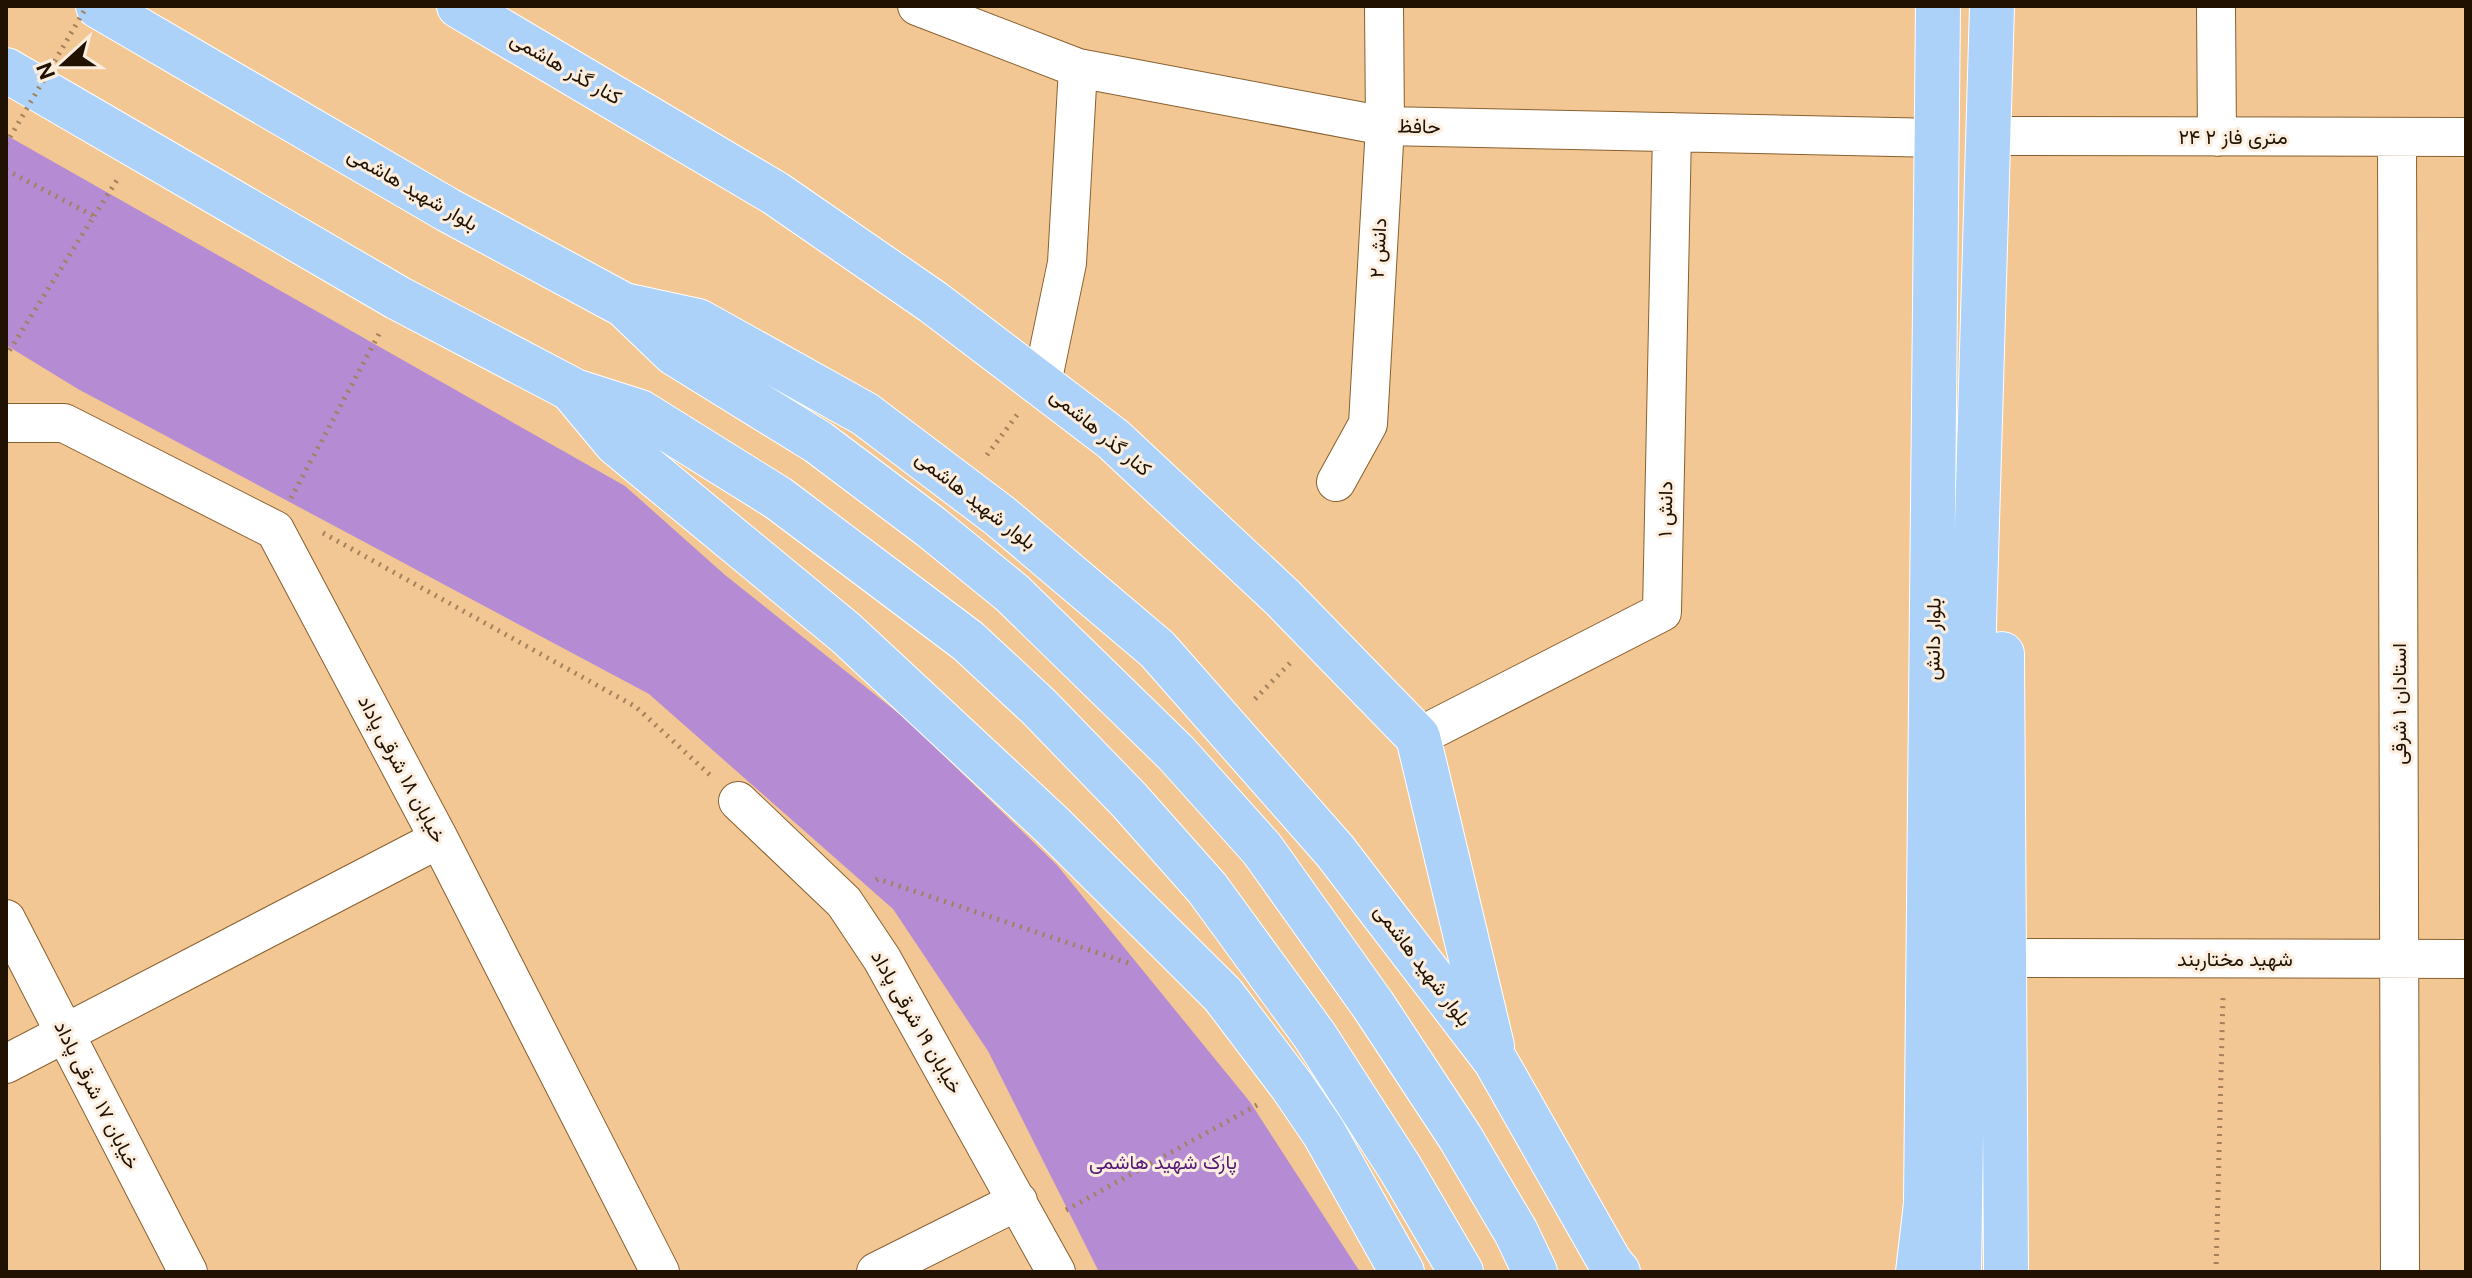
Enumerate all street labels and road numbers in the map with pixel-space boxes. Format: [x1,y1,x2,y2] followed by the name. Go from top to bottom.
[506,26,626,110] street label: کنار گذر هاشمی
[1397,113,1441,139] street label: حافظ
[2178,124,2288,150] street label: ۲۴ متری فاز ۲
[343,141,483,237] street label: بلوار شهید هاشمی
[1363,217,1393,279] street label: دانش ۲
[1045,382,1157,482] street label: کنار گذر هاشمی
[910,445,1042,555] street label: بلوار شهید هاشمی
[1652,481,1678,537] street label: دانش ۱
[1919,597,1947,681] street label: بلوار دانش
[2386,643,2412,765] street label: استادان ۱ شرقی
[351,691,452,848] street label: خیابان ۱۸ شرقی پاداد
[1369,899,1477,1031] street label: بلوار شهید هاشمی
[865,946,969,1099] street label: خیابان ۱۹ شرقی پاداد
[2177,946,2293,972] street label: شهید مختاربند
[47,1016,146,1174] street label: خیابان ۱۷ شرقی پاداد

